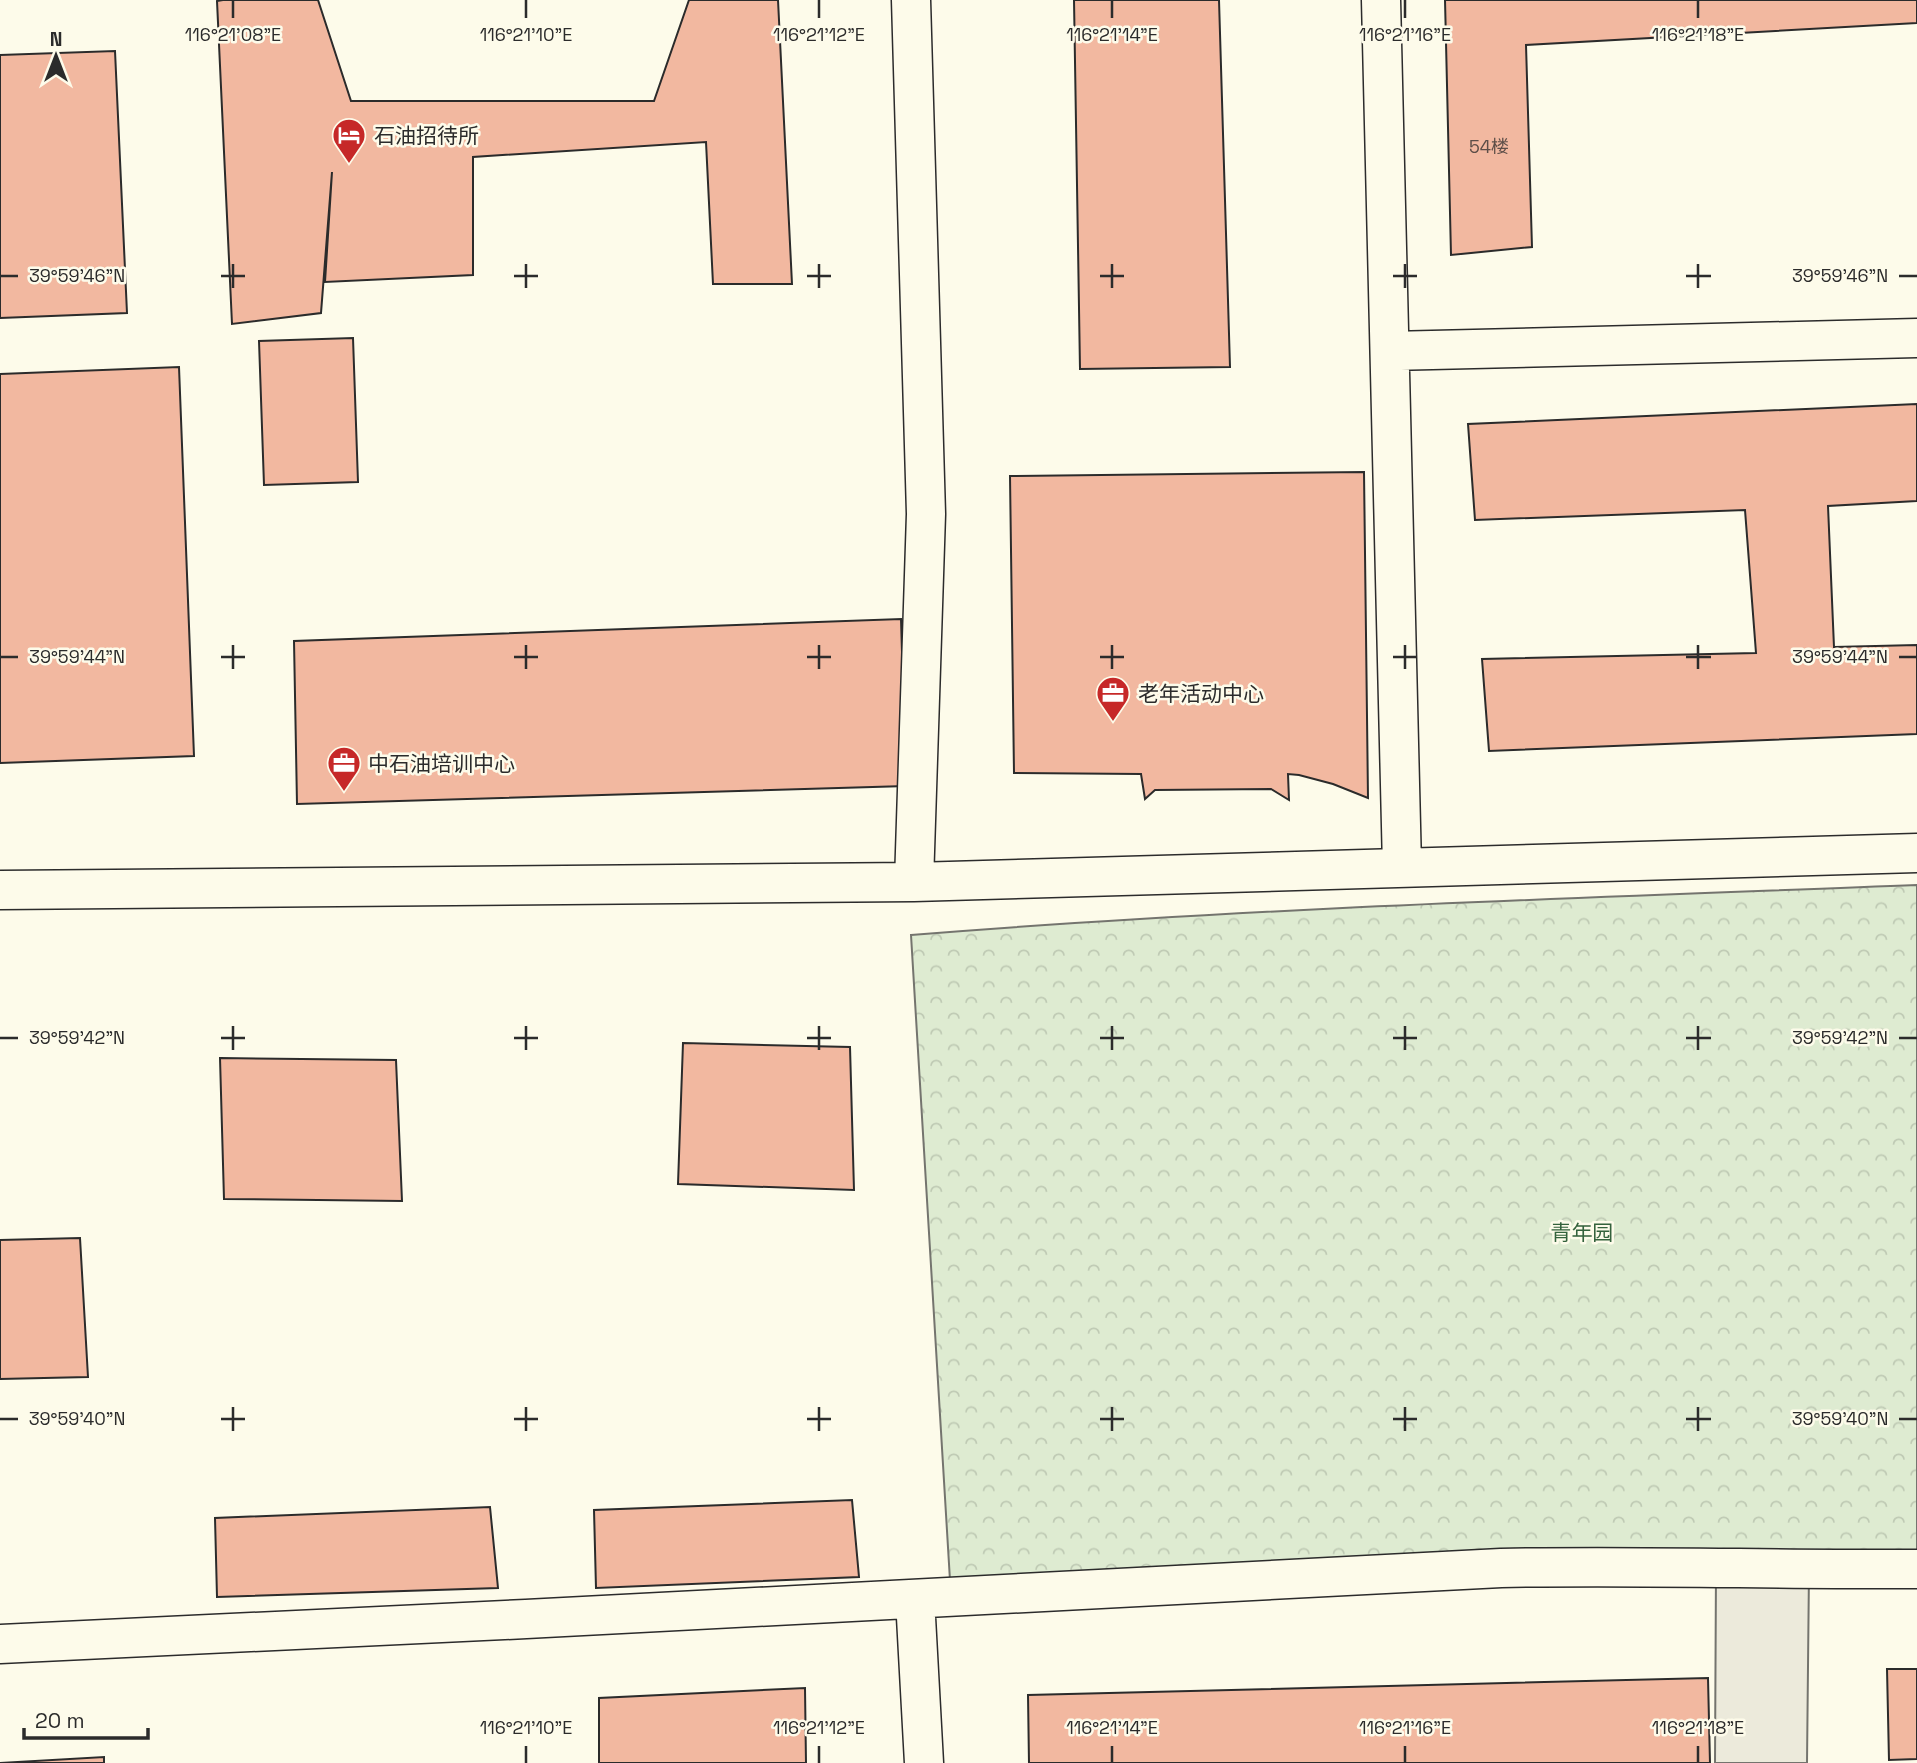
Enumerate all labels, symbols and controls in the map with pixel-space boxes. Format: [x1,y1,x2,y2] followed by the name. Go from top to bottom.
[21,21,91,91] north arrow
[185,23,281,46] text: 116°21'08"E
[480,23,572,46] text: 116°21'10"E
[773,23,865,46] text: 116°21'12"E
[1066,23,1158,46] text: 116°21'14"E
[1359,23,1451,46] text: 116°21'16"E
[1652,23,1744,46] text: 116°21'18"E
[50,27,62,52] text: N
[330,116,368,165] hotel icon: 石油招待所
[374,122,479,149] place label: 石油招待所
[1469,135,1509,158] house number: 54楼
[29,264,125,287] text: 39°59'46"N
[1792,264,1888,287] text: 39°59'46"N
[29,645,125,668] text: 39°59'44"N
[1792,645,1888,668] text: 39°59'44"N
[1094,674,1132,723] office icon: 老年活动中心
[1138,680,1264,707] place label: 老年活动中心
[325,744,363,793] office icon: 中石油培训中心
[368,750,515,777] place label: 中石油培训中心
[29,1026,125,1049] text: 39°59'42"N
[1792,1026,1888,1049] text: 39°59'42"N
[1551,1219,1614,1246] park label: 青年园
[29,1407,125,1430] text: 39°59'40"N
[1792,1407,1888,1430] text: 39°59'40"N
[24,1696,149,1740] scale bar
[35,1707,85,1734] text: 20 m
[480,1716,572,1739] text: 116°21'10"E
[773,1716,865,1739] text: 116°21'12"E
[1066,1716,1158,1739] text: 116°21'14"E
[1359,1716,1451,1739] text: 116°21'16"E
[1652,1716,1744,1739] text: 116°21'18"E

